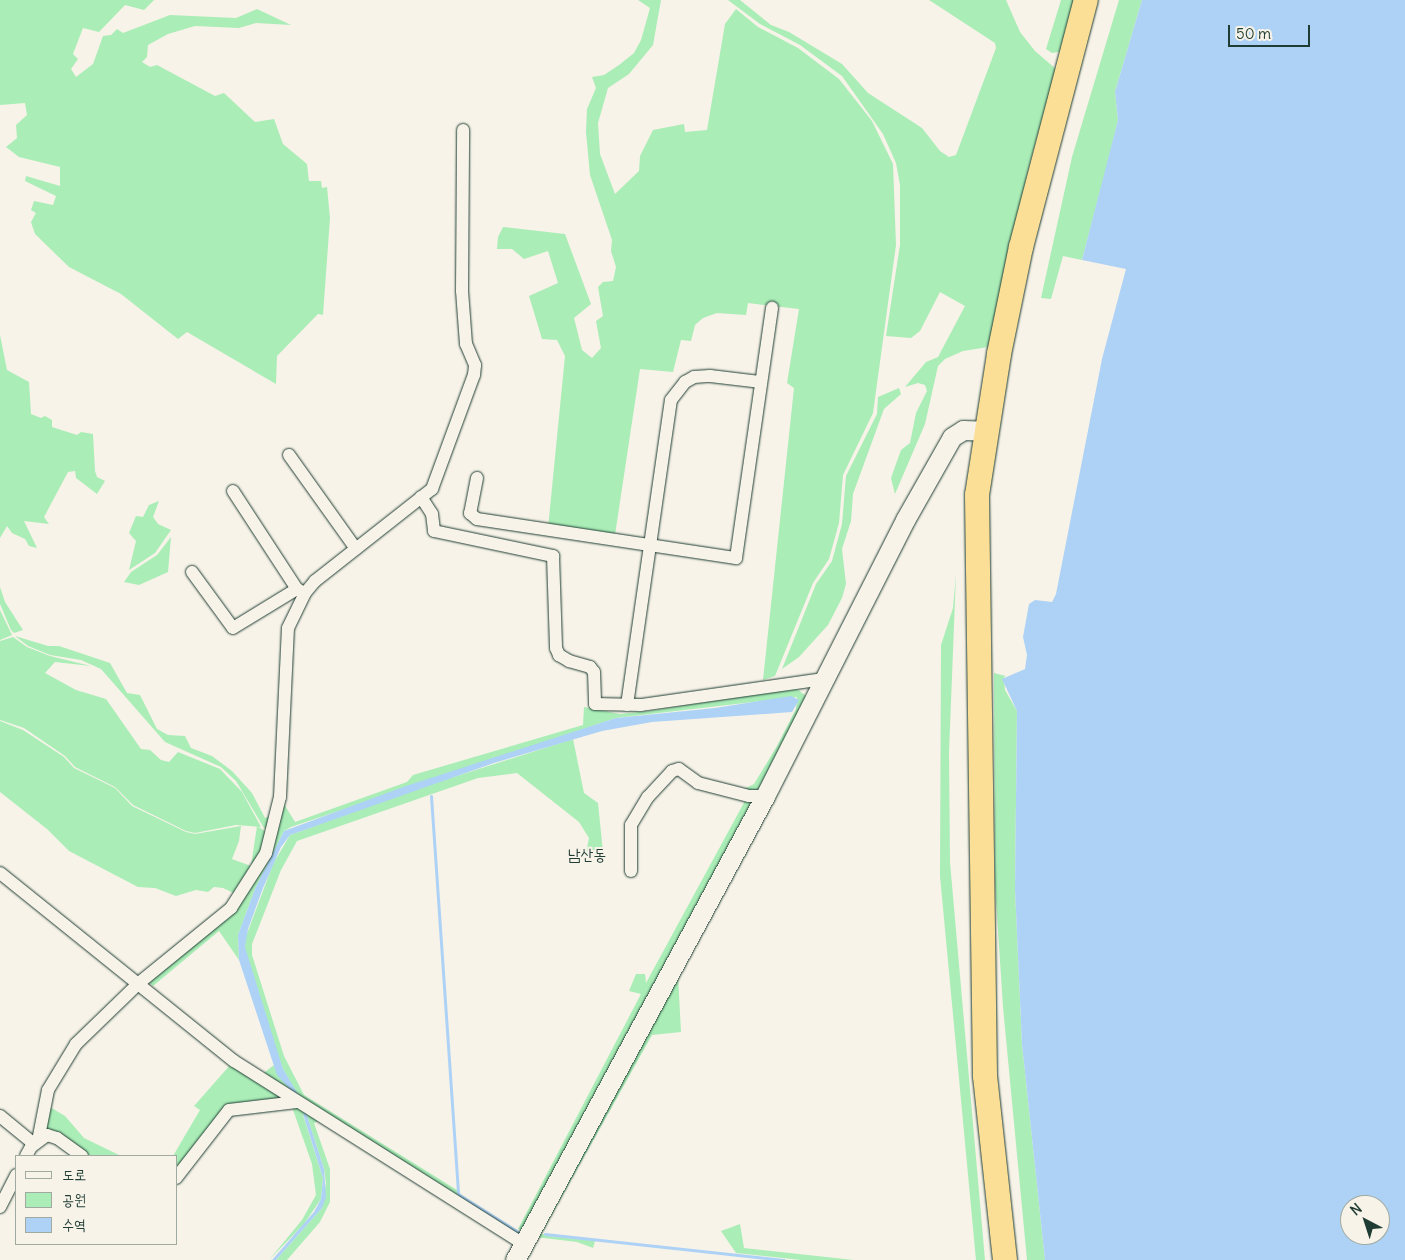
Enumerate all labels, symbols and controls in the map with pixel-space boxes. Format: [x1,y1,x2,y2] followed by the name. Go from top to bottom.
[1230,15,1312,47] scale bar
[1236,24,1271,43] text: 50 m
[568,844,606,864] district label: 남산동
[15,1155,178,1245] legend
[62,1165,86,1184] text: 도로
[62,1190,86,1209] text: 공원
[1340,1195,1390,1245] north arrow
[1347,1199,1365,1219] text: N
[62,1215,86,1234] text: 수역

